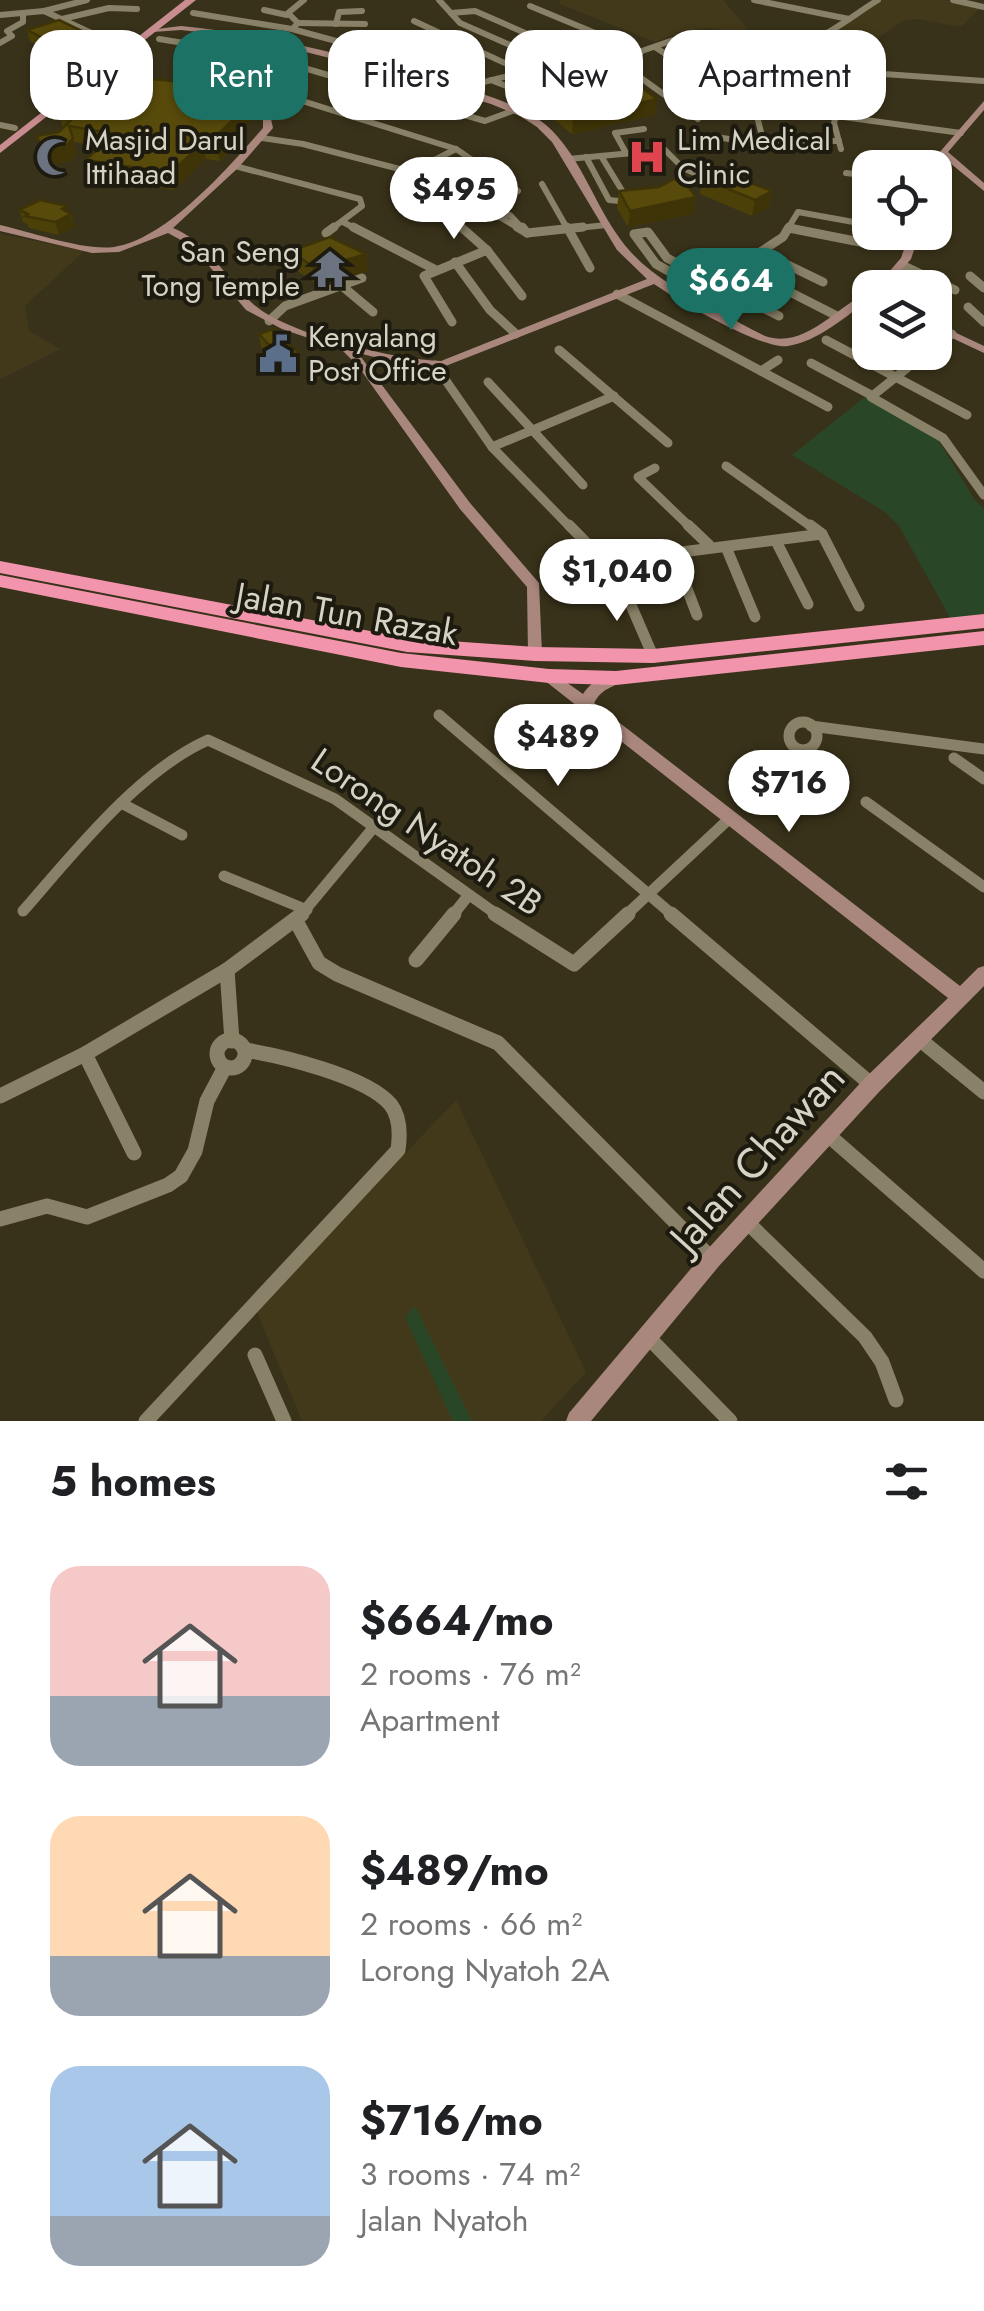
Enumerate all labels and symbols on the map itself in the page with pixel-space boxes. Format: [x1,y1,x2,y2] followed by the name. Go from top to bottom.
[85,118,245,195] place label: Masjid Darul Ittihaad
[677,118,831,195] place label: Lim Medical Clinic
[34,136,76,178] mosque icon: Masjid Darul Ittihaad
[626,136,668,178] hospital icon: Lim Medical Clinic
[395,157,513,242] pin: $495
[142,230,300,307] place label: San Seng Tong Temple
[309,248,351,290] temple icon: San Seng Tong Temple
[672,248,790,333] pin: $664
[308,315,447,392] place label: Kenyalang Post Office
[257,333,299,375] public building icon: Kenyalang Post Office
[536,539,698,624] pin: $1,040
[228,569,462,658] street label: Jalan Tun Razak
[499,704,617,789] pin: $489
[301,736,553,928] street label: Lorong Nyatoh 2B
[730,750,848,835] pin: $716
[652,1049,859,1269] street label: Jalan Chawan

